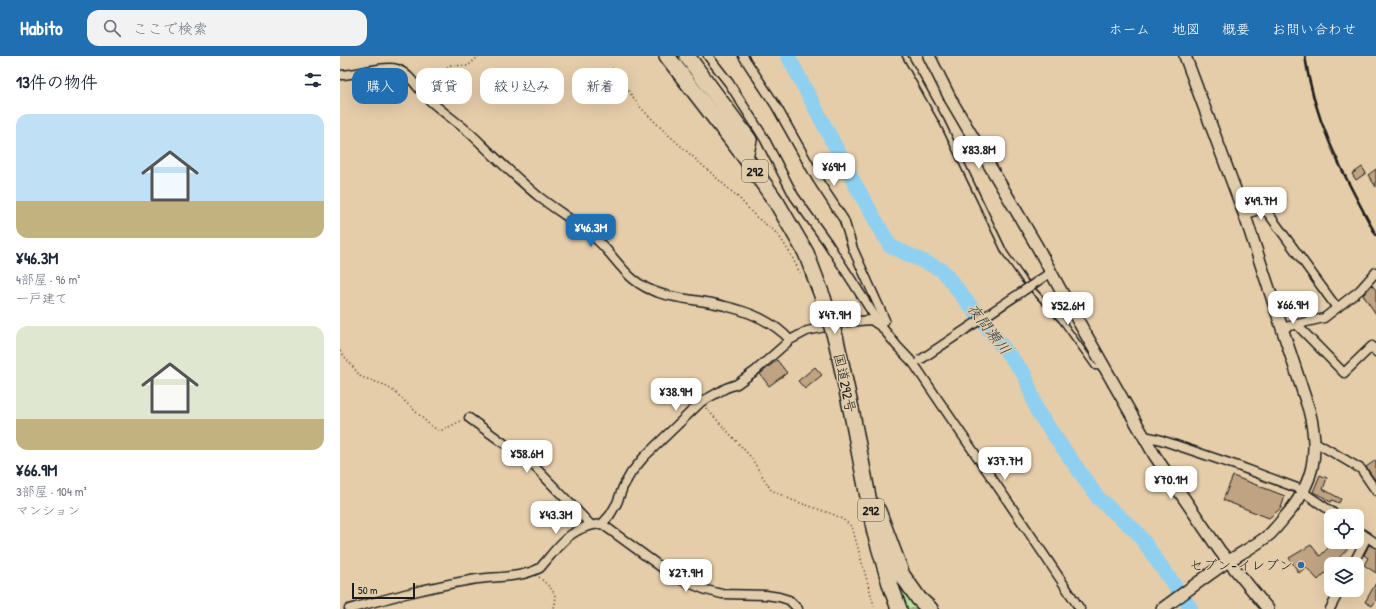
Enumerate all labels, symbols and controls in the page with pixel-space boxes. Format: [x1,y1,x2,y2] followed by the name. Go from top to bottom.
[87,10,367,46] search box
[20,15,63,41] text: Habito
[101,17,123,39] icon: search
[133,18,208,39] text: ここで検索
[1109,19,1150,38] text: ホーム
[1172,19,1200,38] text: 地図
[1222,19,1250,38] text: 概要
[1272,19,1356,38] text: お問い合わせ
[352,68,408,104] chip: 購入
[416,68,472,104] chip: 賃貸
[480,68,564,104] chip: 絞り込み
[572,68,628,104] chip: 新着
[302,69,324,91] icon: filters
[16,70,98,93] text: 13件の物件
[946,136,1012,170] pin: ¥83.8M
[134,140,206,212] icon: home
[962,140,996,158] text: ¥83.8M
[810,153,858,187] pin: ¥69M
[822,157,846,175] text: ¥69M
[742,160,768,182] road number: 292
[1228,187,1294,221] pin: ¥49.7M
[1245,191,1277,209] text: ¥49.7M
[558,214,624,248] pin: ¥46.3M
[575,218,607,236] text: ¥46.3M
[16,246,58,269] text: ¥46.3M
[16,270,80,288] text: 4部屋 · 96 m²
[16,289,68,307] text: 一戸建て
[1260,291,1326,325] pin: ¥66.9M
[1035,292,1101,326] pin: ¥52.6M
[1277,295,1309,313] text: ¥66.9M
[1051,296,1085,314] text: ¥52.6M
[963,299,1016,359] water label: 夜間瀬川
[802,301,868,335] pin: ¥47.9M
[819,305,851,323] text: ¥47.9M
[830,351,861,414] street label: 国道292号
[134,352,206,424] icon: home
[643,378,709,412] pin: ¥38.9M
[660,382,692,400] text: ¥38.9M
[494,440,560,474] pin: ¥58.6M
[511,444,543,462] text: ¥58.6M
[972,447,1038,481] pin: ¥37.7M
[987,451,1023,469] text: ¥37.7M
[16,458,57,481] text: ¥66.9M
[1138,466,1204,500] pin: ¥70.1M
[1154,470,1188,488] text: ¥70.1M
[16,482,87,500] text: 3部屋 · 104 m²
[858,499,884,521] road number: 292
[16,501,80,519] text: マンション
[523,501,589,535] pin: ¥43.3M
[539,505,573,523] text: ¥43.3M
[1324,509,1364,597] map controls
[1324,509,1364,549] button: locate
[1189,555,1293,574] place label: セブン-イレブン
[1324,557,1364,597] button: layers
[653,559,719,593] pin: ¥27.9M
[1296,560,1306,570] marker: セブン-イレブン
[669,563,703,581] text: ¥27.9M
[352,581,415,600] scale bar
[358,583,378,597] text: 50 m

